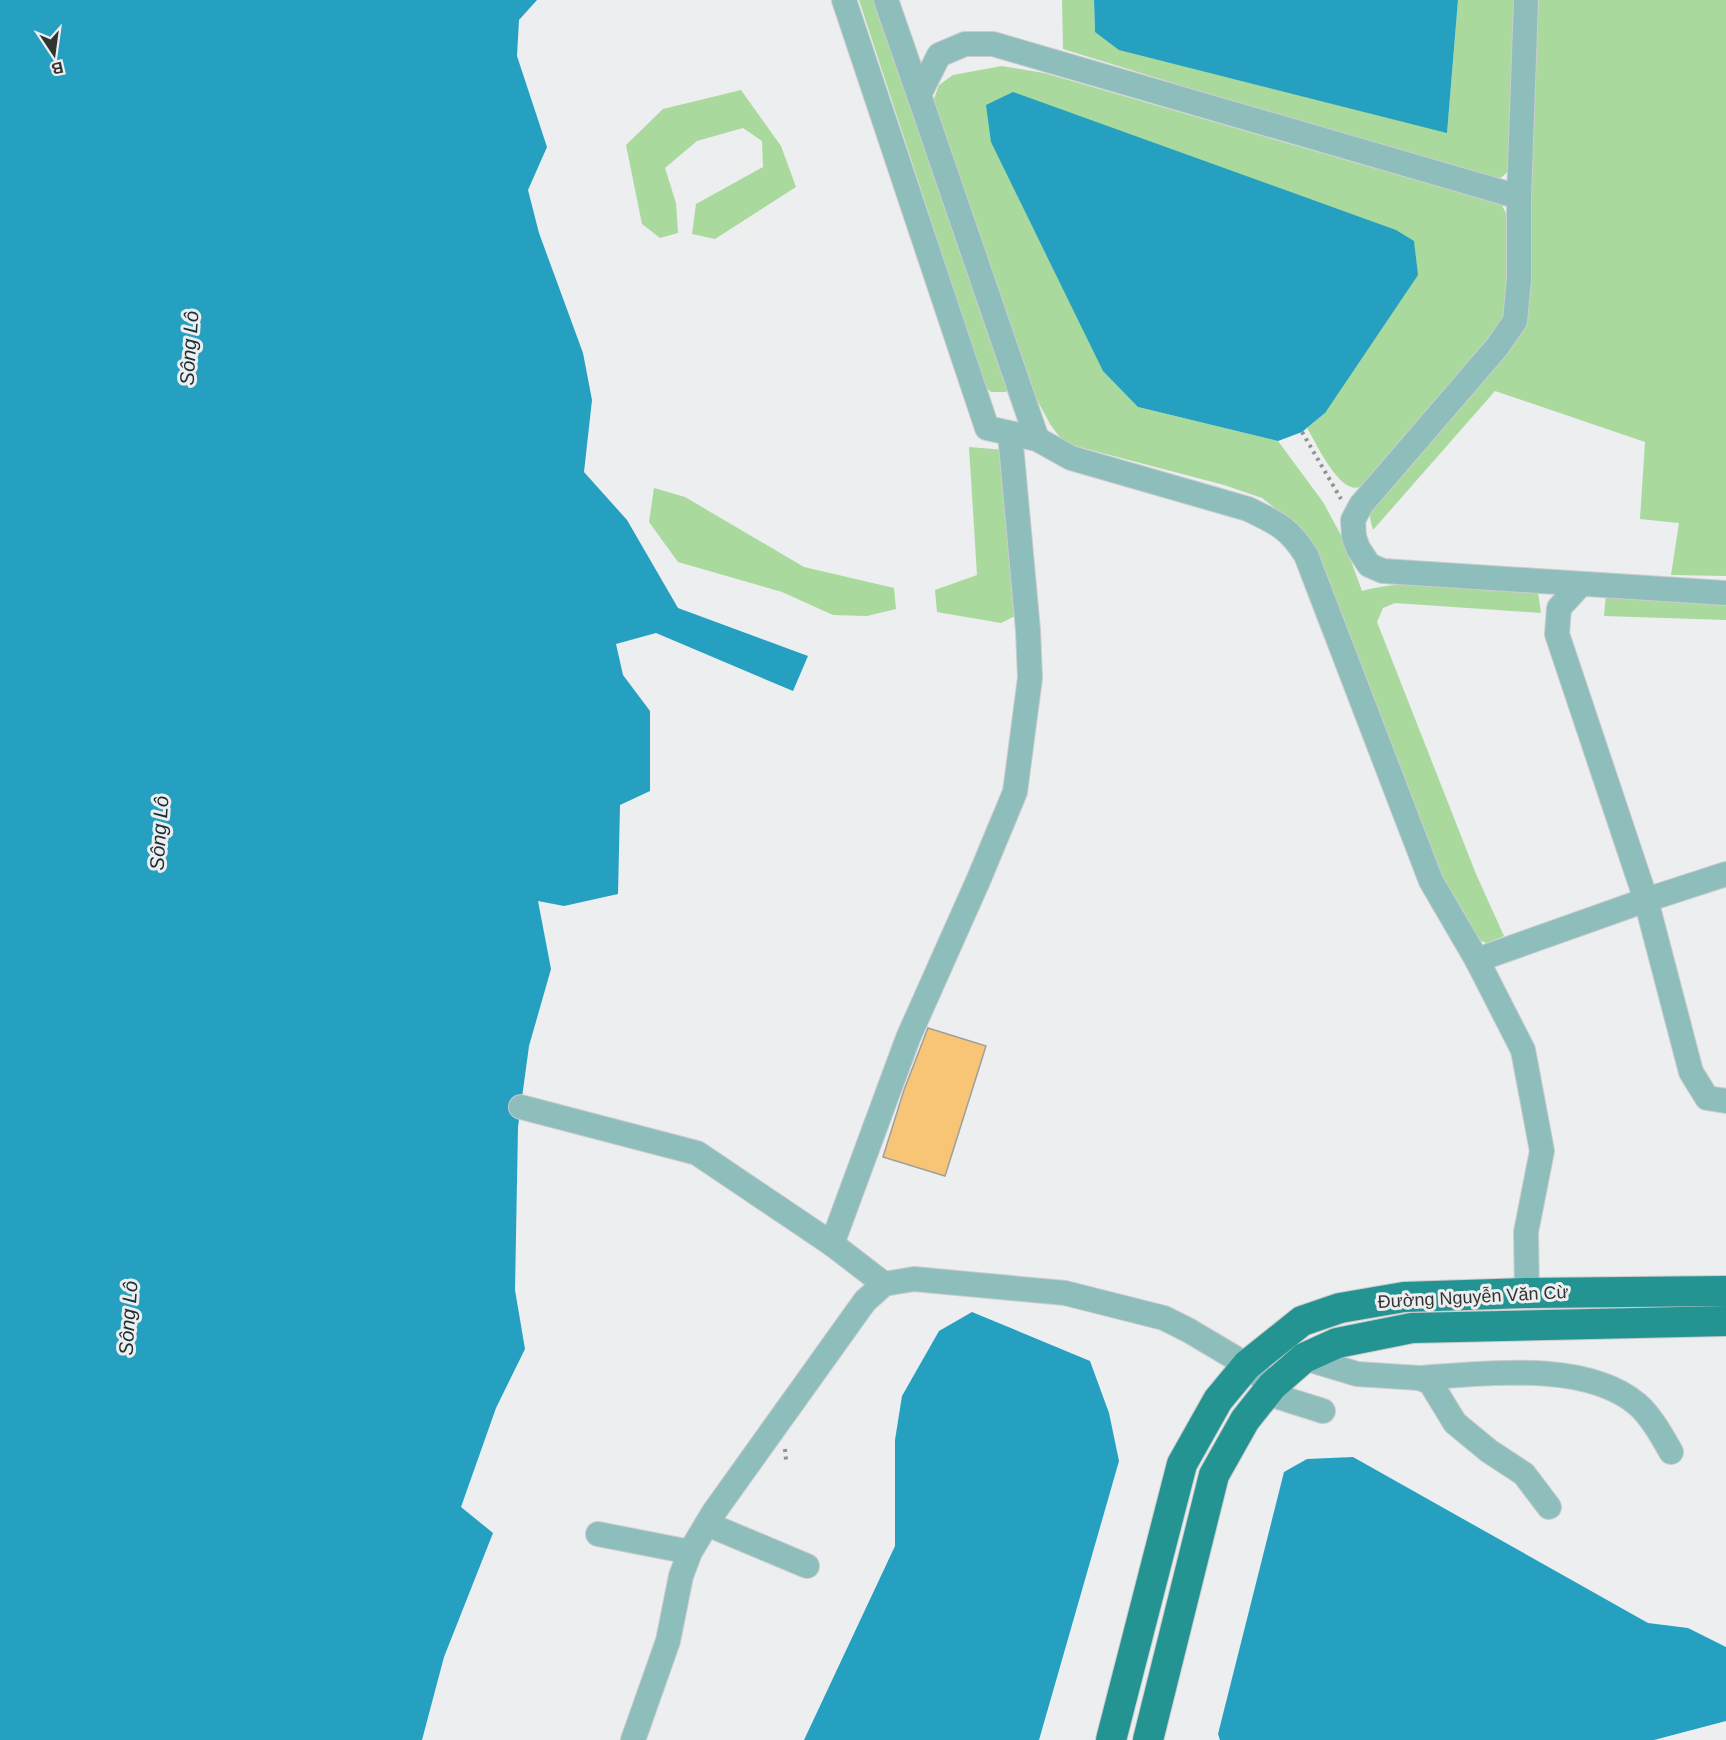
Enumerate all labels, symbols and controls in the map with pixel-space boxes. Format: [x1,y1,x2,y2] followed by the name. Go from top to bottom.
[24,24,84,84] north arrow
[50,59,65,78] text: B
[175,310,203,386] water label: Sông Lô
[145,795,173,871] water label: Sông Lô
[114,1280,142,1356] water label: Sông Lô
[1377,1281,1569,1312] street label: Đường Nguyễn Văn Cừ

